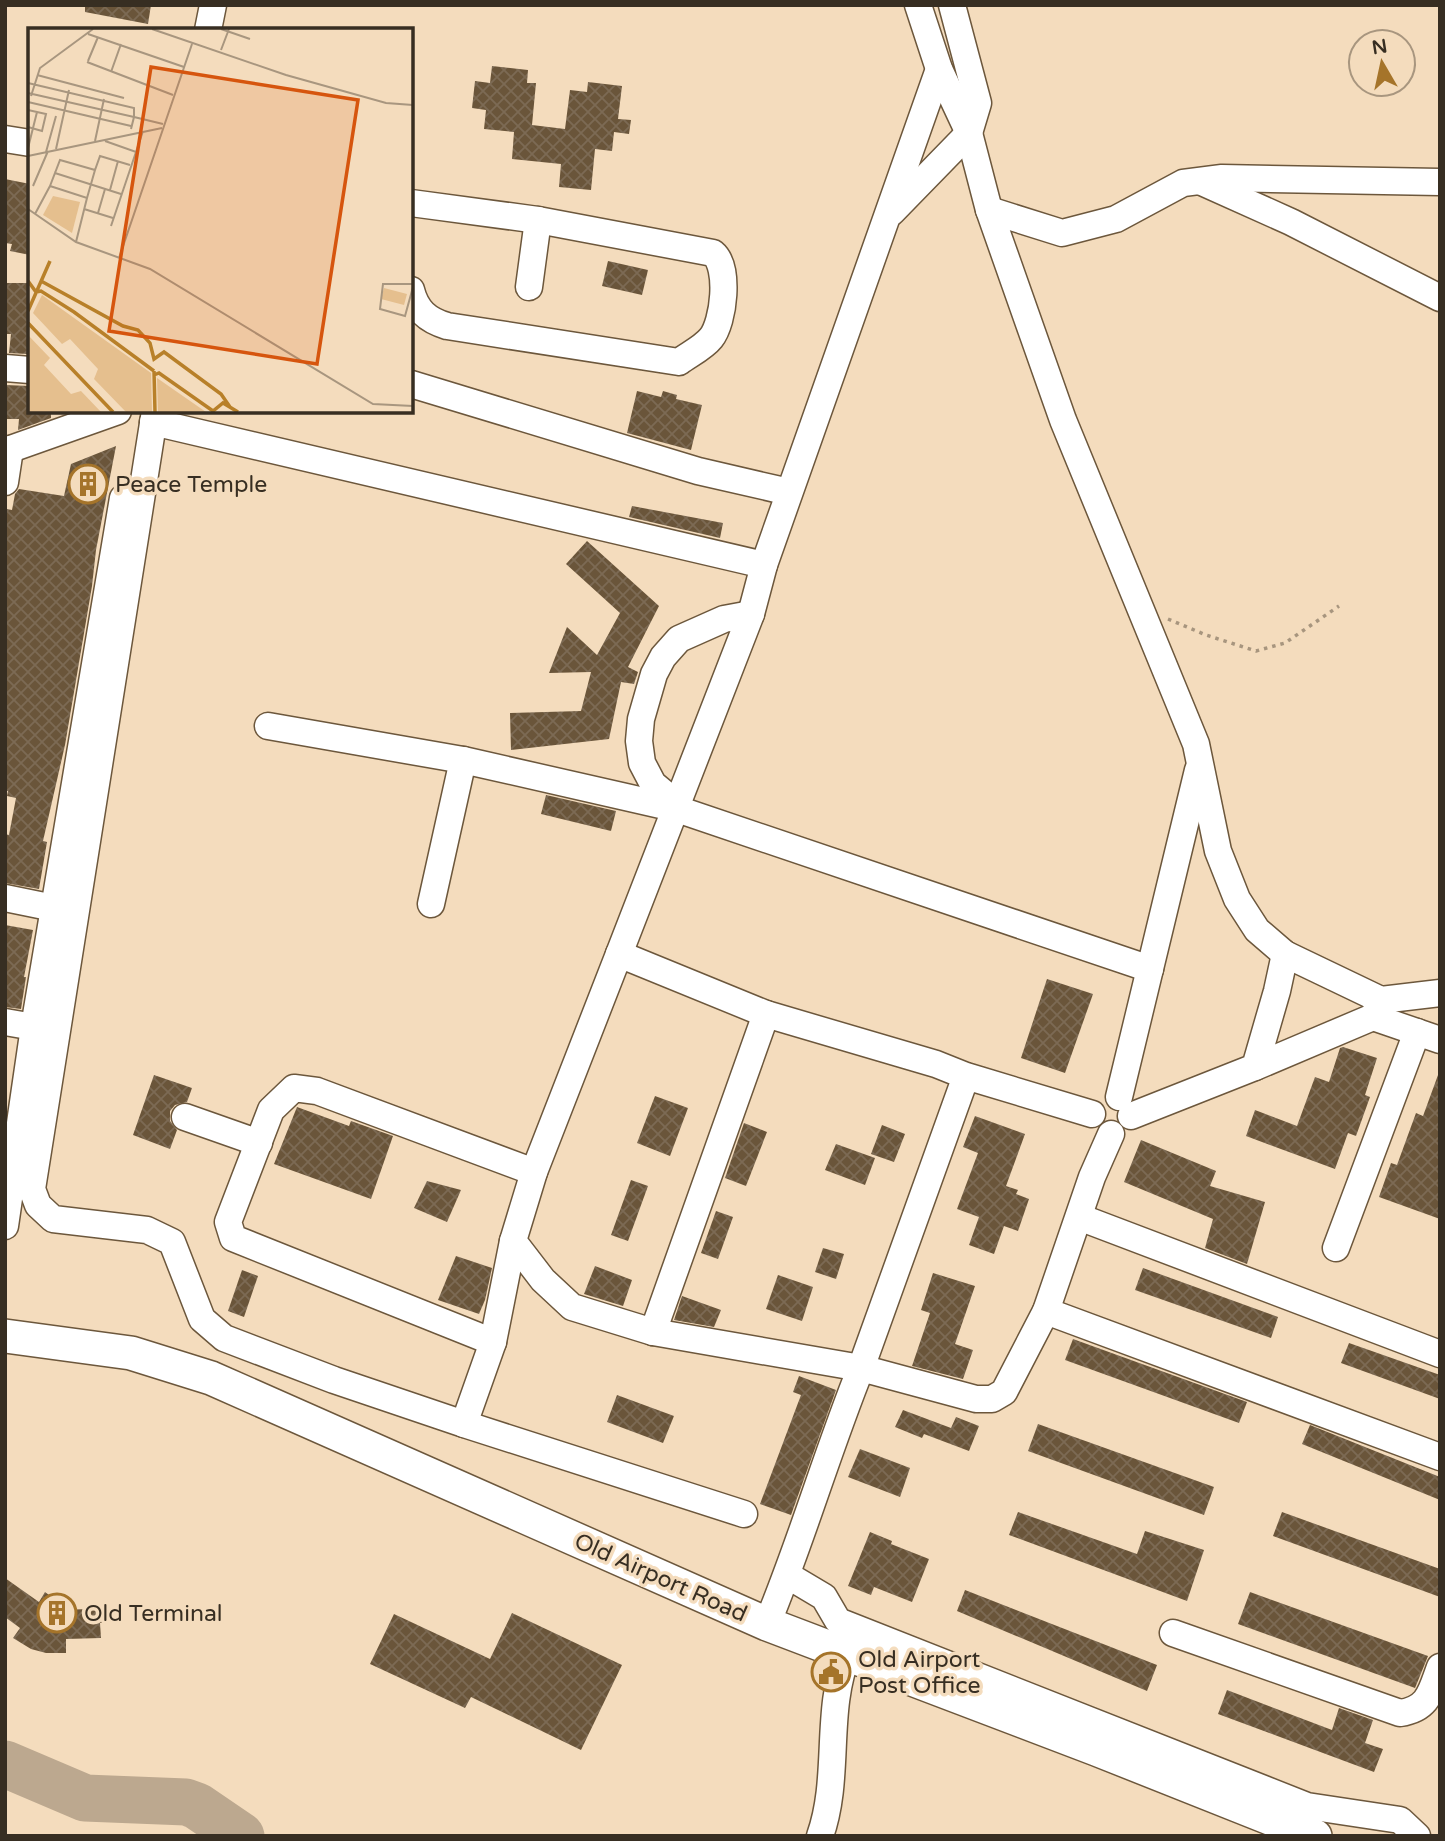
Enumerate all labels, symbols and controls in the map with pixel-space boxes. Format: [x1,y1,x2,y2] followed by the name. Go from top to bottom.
[28,28,413,413] inset map
[1347,28,1417,98] north arrow
[1370,35,1389,59] text: N
[67,463,109,505] building icon: Peace Temple
[115,471,267,499] place label: Peace Temple
[570,1527,751,1629] street label: Old Airport Road
[36,1592,78,1634] building icon: Old Terminal
[84,1600,223,1628] place label: Old Terminal
[858,1646,981,1700] place label: Old Airport Post Office
[810,1651,852,1693] public building icon: Old Airport Post Office

